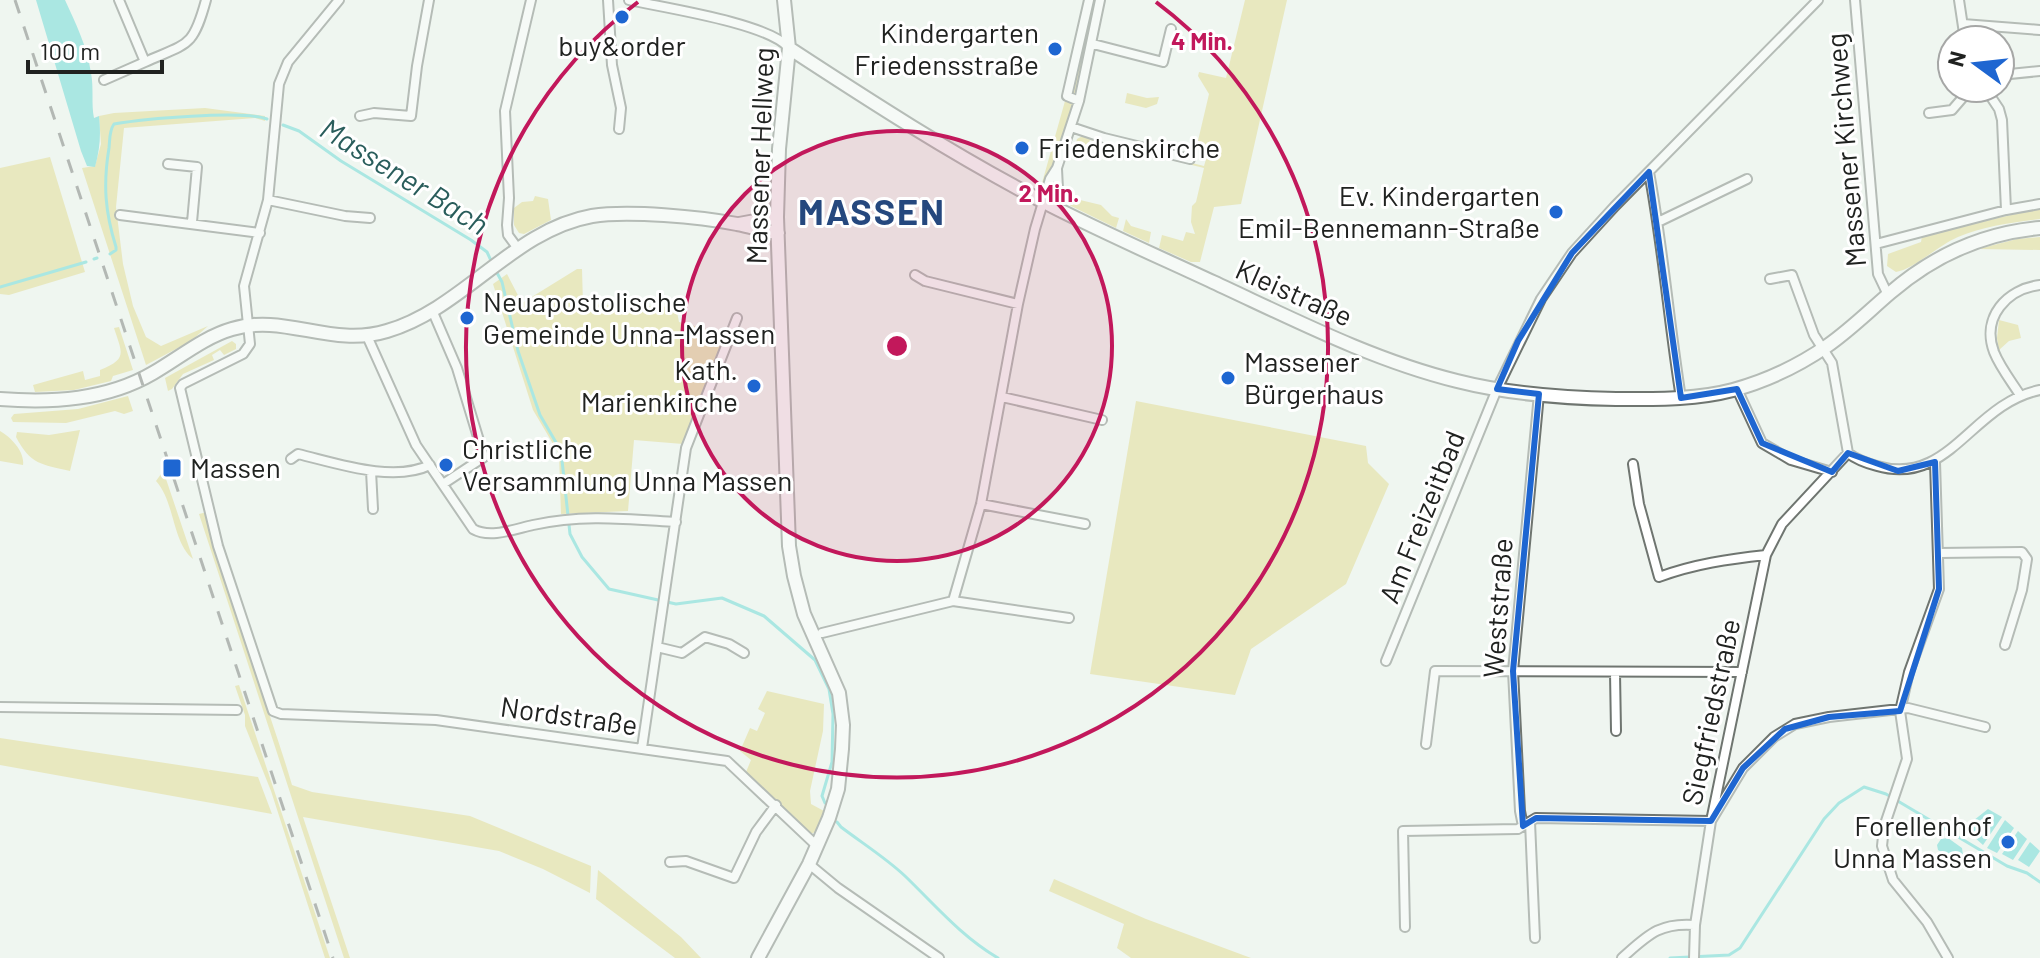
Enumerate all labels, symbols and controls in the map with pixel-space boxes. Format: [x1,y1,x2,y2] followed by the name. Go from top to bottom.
[613,8,631,26] marker: buy&order
[854,15,1039,81] place label: Kindergarten Friedensstraße
[28,24,162,74] scale bar
[1936,24,2016,104] north arrow
[1171,26,1233,55] text: 4 Min.
[558,28,686,62] place label: buy&order
[1818,32,1872,268] street label: Massener Kirchweg
[40,36,100,65] text: 100 m
[1046,40,1064,58] marker: Kindergarten Friedensstraße
[738,47,780,265] street label: Massener Hellweg
[1941,48,1970,69] text: N
[314,109,496,241] water label: Massener Bach
[1038,130,1220,164] place label: Friedenskirche
[1013,139,1031,157] marker: Friedenskirche
[1019,178,1079,207] text: 2 Min.
[1238,178,1540,244] place label: Ev. Kindergarten Emil-Bennemann-Straße
[798,189,946,232] district label: MASSEN
[1547,203,1565,221] marker: Ev. Kindergarten Emil-Bennemann-Straße
[1231,251,1358,333] street label: Kleistraße
[483,284,775,350] place label: Neuapostolische Gemeinde Unna-Massen
[458,309,476,327] marker: Neuapostolische Gemeinde Unna-Massen
[883,332,911,360] centre of rings
[1244,344,1384,410] place label: Massener Bürgerhaus
[581,352,738,418] place label: Kath. Marienkirche
[1219,369,1237,387] marker: Massener Bürgerhaus
[745,377,763,395] marker: Kath. Marienkirche
[1371,425,1471,608] street label: Am Freizeitbad
[462,431,792,497] place label: Christliche Versammlung Unna Massen
[190,450,281,484] place label: Massen
[437,456,455,474] marker: Christliche Versammlung Unna Massen
[161,457,183,479] marker: Massen
[1475,537,1519,679] street label: Weststraße
[1674,616,1746,808] street label: Siegfriedstraße
[498,689,640,741] street label: Nordstraße
[1833,808,1992,874] place label: Forellenhof Unna Massen
[1999,833,2017,851] marker: Forellenhof Unna Massen

